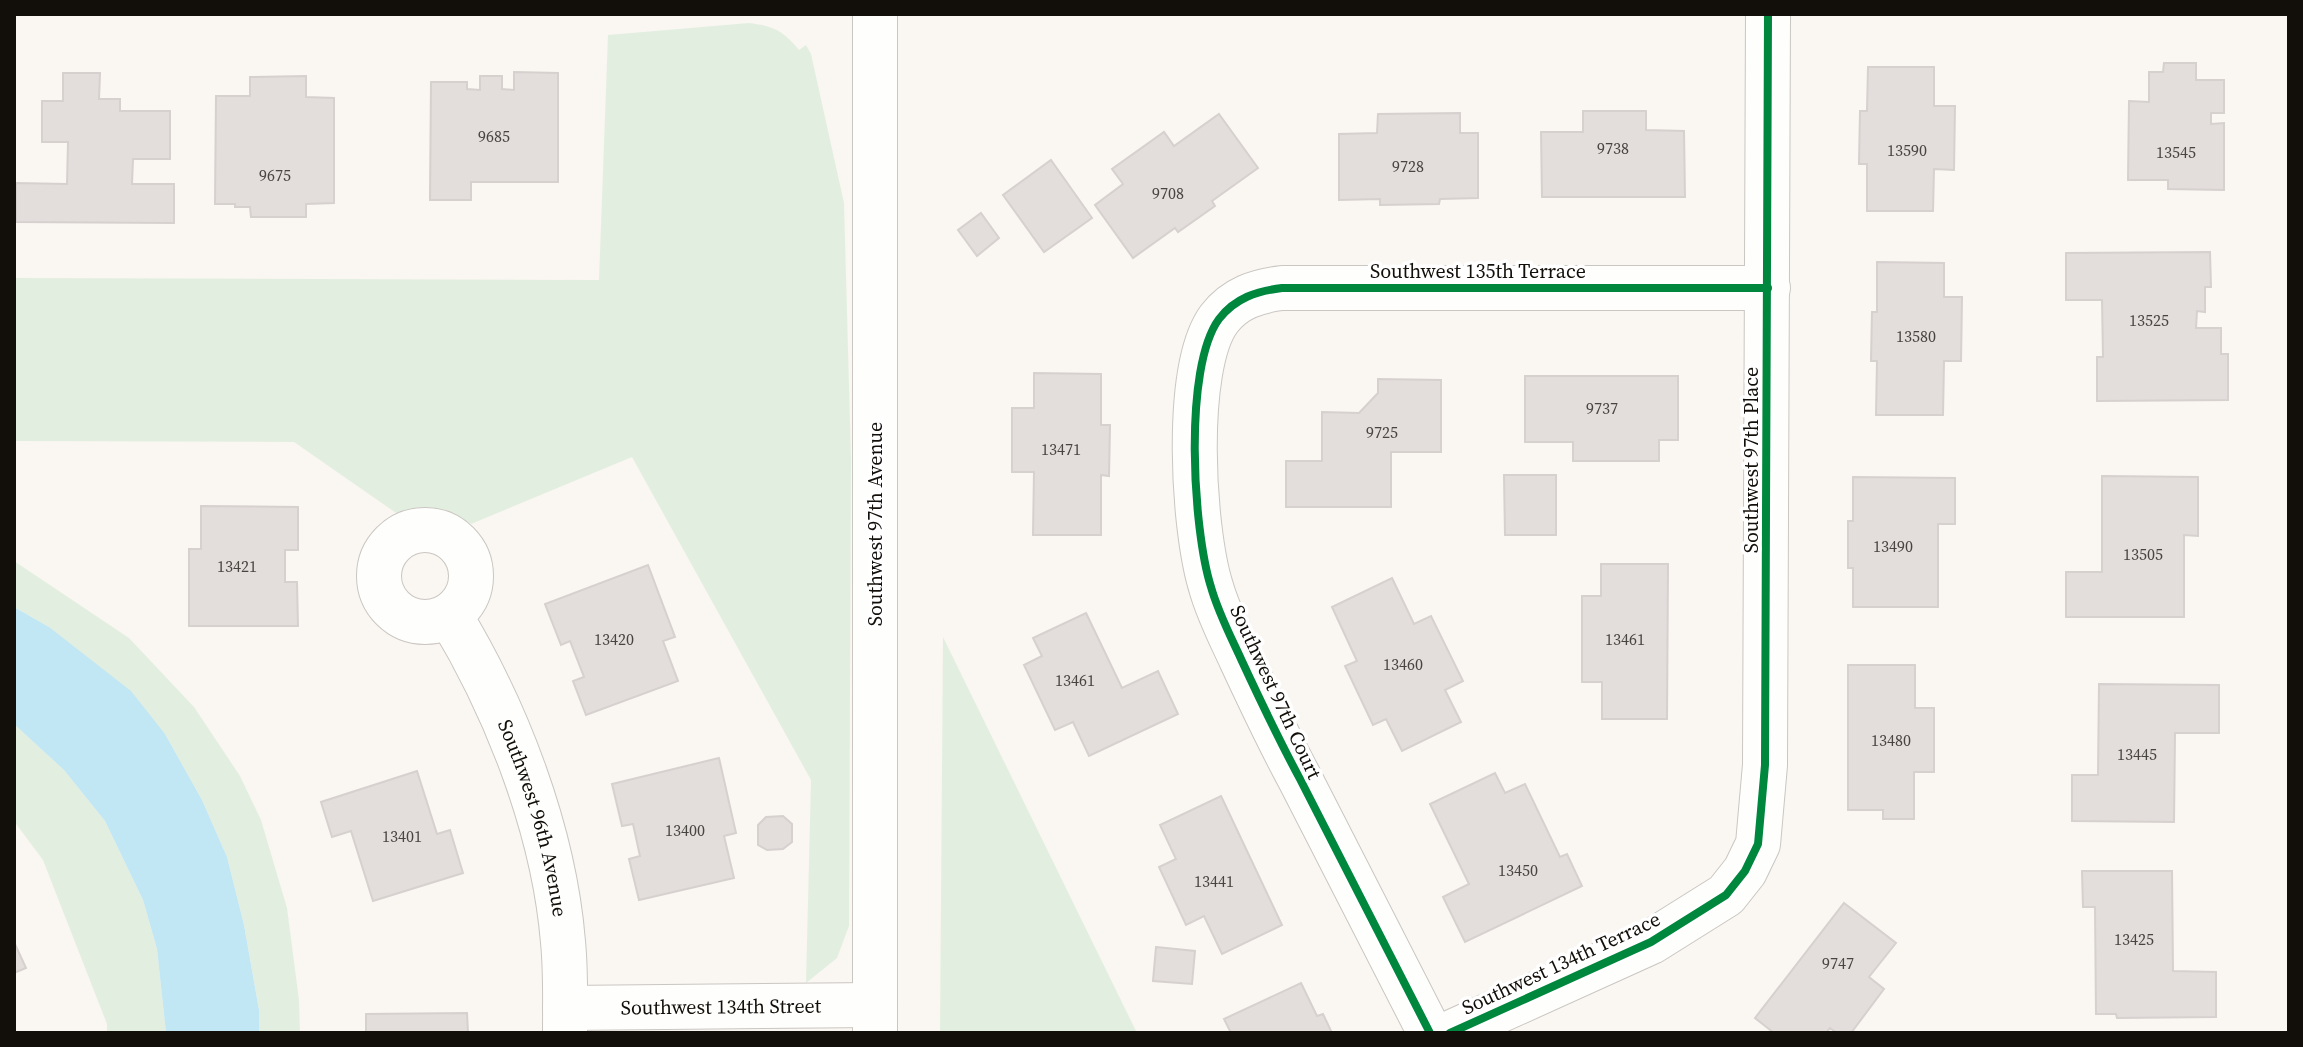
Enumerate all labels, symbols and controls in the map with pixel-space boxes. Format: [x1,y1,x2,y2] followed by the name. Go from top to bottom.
[478,125,510,147] house number: 9685
[1597,137,1629,159] house number: 9738
[1887,139,1927,161] house number: 13590
[2156,141,2196,163] house number: 13545
[1392,155,1424,177] house number: 9728
[259,164,291,186] house number: 9675
[1152,182,1184,204] house number: 9708
[1370,257,1586,285] street label: Southwest 135th Terrace
[2129,309,2169,331] house number: 13525
[1896,325,1936,347] house number: 13580
[1737,367,1765,553] street label: Southwest 97th Place
[1586,397,1618,419] house number: 9737
[1366,421,1398,443] house number: 9725
[861,422,889,626] street label: Southwest 97th Avenue
[1041,438,1081,460] house number: 13471
[1873,535,1913,557] house number: 13490
[2123,543,2163,565] house number: 13505
[217,555,257,577] house number: 13421
[1223,600,1329,784] street label: Southwest 97th Court
[594,628,634,650] house number: 13420
[1605,628,1645,650] house number: 13461
[1383,653,1423,675] house number: 13460
[1055,669,1095,691] house number: 13461
[491,715,574,918] street label: Southwest 96th Avenue
[1871,729,1911,751] house number: 13480
[2117,743,2157,765] house number: 13445
[665,819,705,841] house number: 13400
[382,825,422,847] house number: 13401
[1498,859,1538,881] house number: 13450
[1194,870,1234,892] house number: 13441
[1457,905,1665,1021] street label: Southwest 134th Terrace
[2114,928,2154,950] house number: 13425
[1822,952,1854,974] house number: 9747
[621,992,822,1021] street label: Southwest 134th Street

